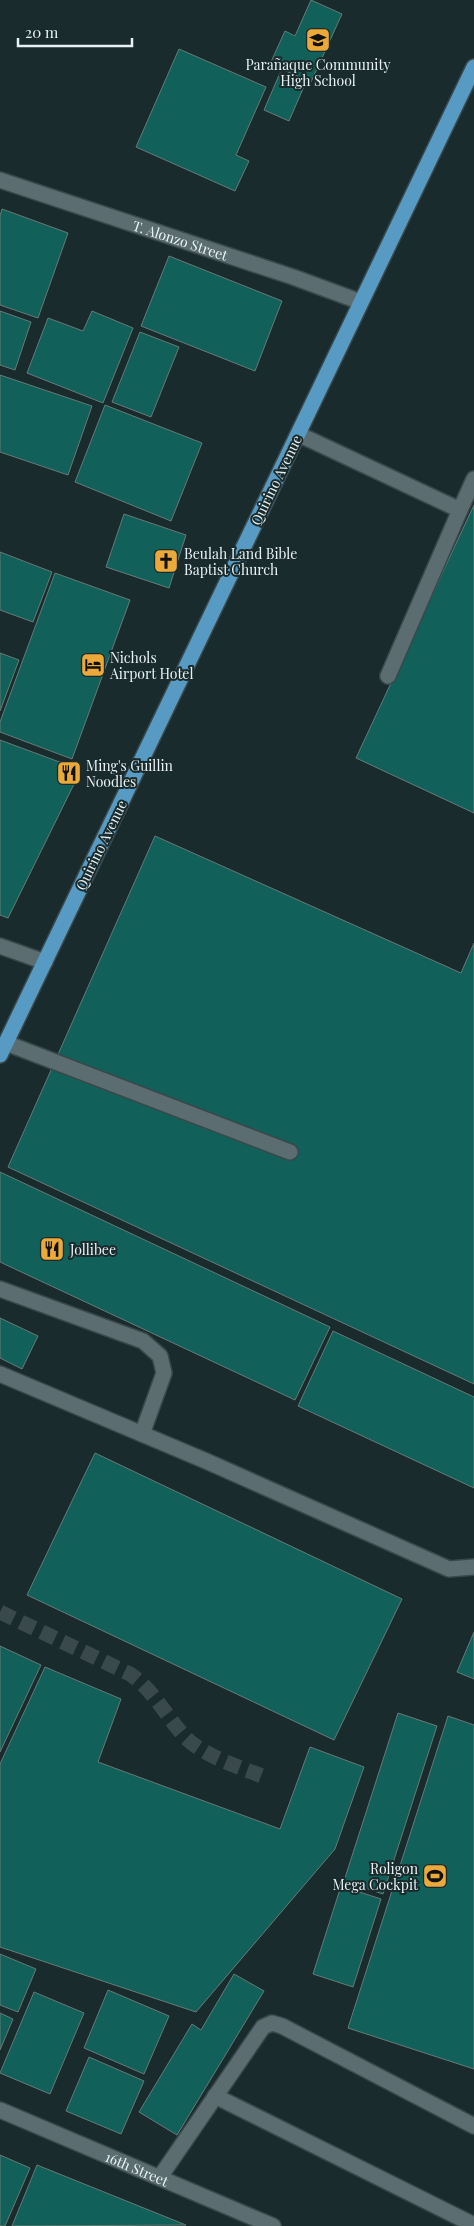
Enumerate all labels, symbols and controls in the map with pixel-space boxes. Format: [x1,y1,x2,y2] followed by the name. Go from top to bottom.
[18,15,131,47] scale bar
[25,22,59,42] text: 20 m
[305,27,331,53] school or university icon: Parañaque Community High School
[246,55,390,90] place label: Parañaque Community High School
[131,215,231,265] street label: T. Alonzo Street
[246,432,306,528] street label: Quirino Avenue
[184,544,297,579] place label: Beulah Land Bible Baptist Church
[153,548,179,574] church icon: Beulah Land Bible Baptist Church
[109,648,193,683] place label: Nichols Airport Hotel
[80,652,106,678] hotel icon: Nichols Airport Hotel
[86,756,173,791] place label: Ming's Guillin Noodles
[56,760,82,786] restaurant icon: Ming's Guillin Noodles
[71,797,131,893] street label: Quirino Avenue
[39,1236,65,1262] restaurant icon: Jollibee
[69,1240,116,1259] place label: Jollibee
[332,1859,419,1894] place label: Roligon Mega Cockpit
[422,1863,448,1889] sports icon: Roligon Mega Cockpit
[103,2146,173,2190] street label: 16th Street

